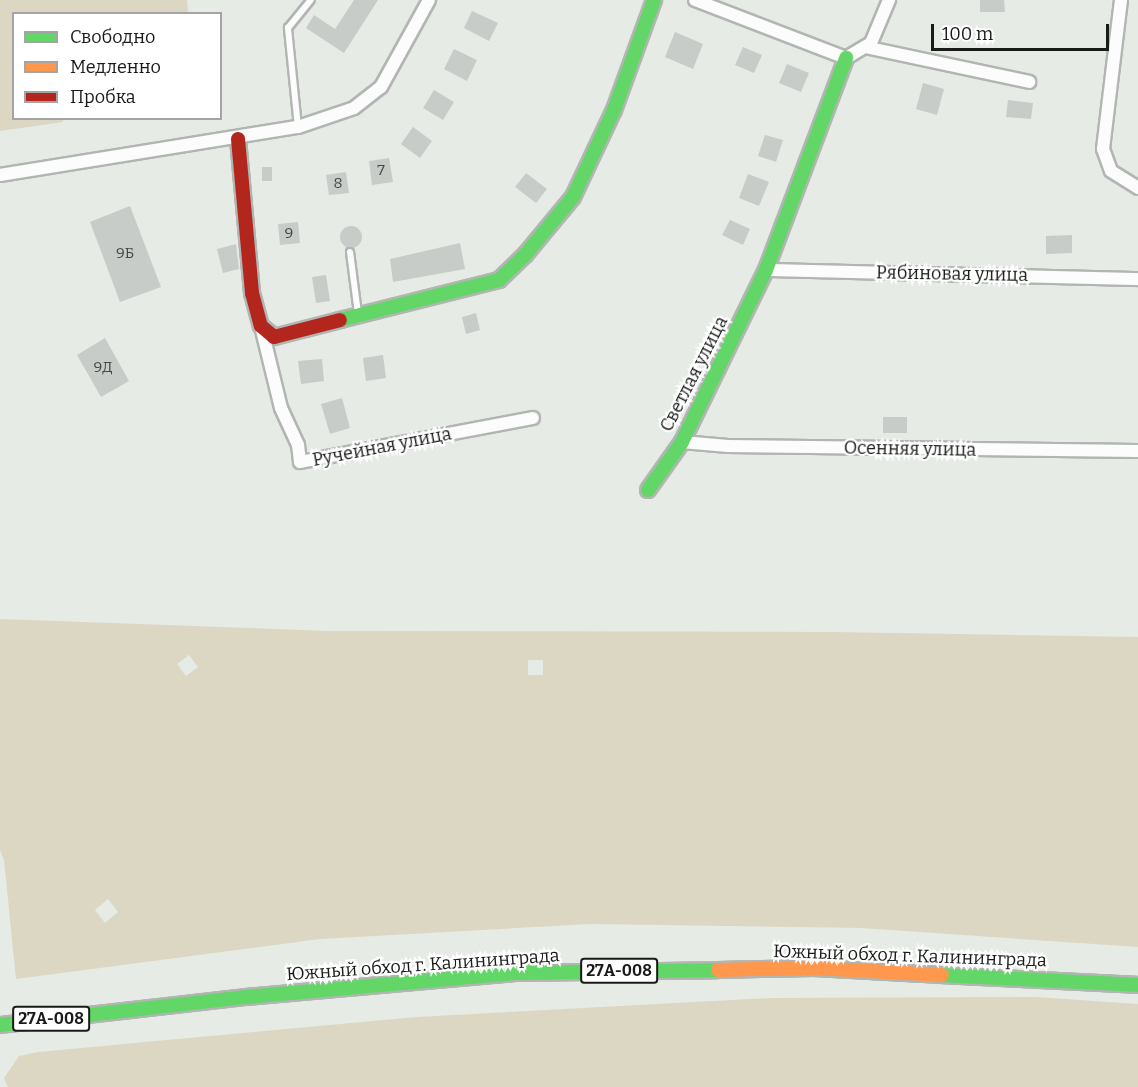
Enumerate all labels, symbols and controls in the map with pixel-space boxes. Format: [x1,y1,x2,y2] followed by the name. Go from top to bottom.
[12,12,222,120] legend
[934,12,1112,50] scale bar
[942,23,993,45] text: 100 m
[70,26,155,48] text: Свободно
[70,56,161,78] text: Медленно
[70,86,136,108] text: Пробка
[377,162,385,180] house number: 7
[333,175,343,193] house number: 8
[285,225,293,243] house number: 9
[116,245,134,263] house number: 9Б
[876,262,1028,286] street label: Рябиновая улица
[656,313,732,435] street label: Светлая улица
[93,359,113,377] house number: 9Д
[311,423,453,471] street label: Ручейная улица
[844,437,976,461] street label: Осенняя улица
[773,940,1047,972] street label: Южный обход г. Калининграда
[286,945,560,985] street label: Южный обход г. Калининграда
[580,958,658,984] road number: 27А-008
[12,1006,90,1032] road number: 27А-008

